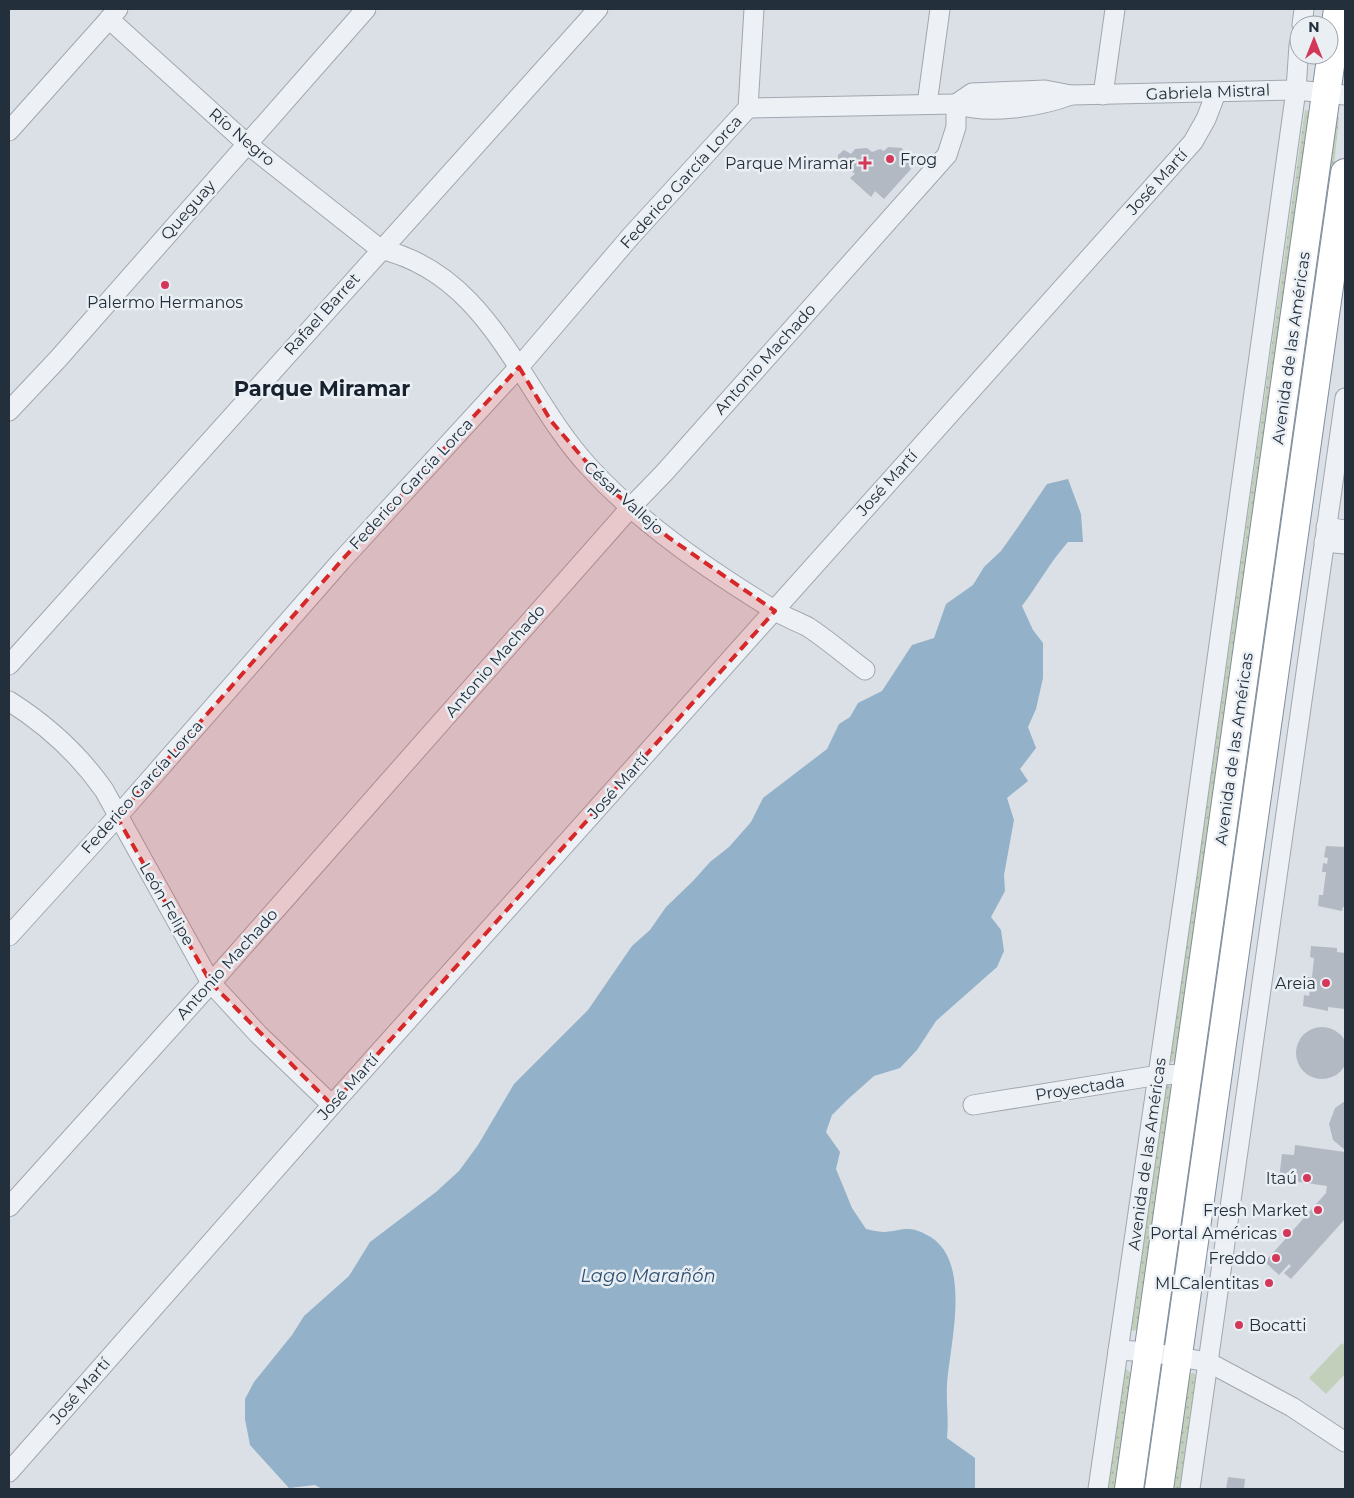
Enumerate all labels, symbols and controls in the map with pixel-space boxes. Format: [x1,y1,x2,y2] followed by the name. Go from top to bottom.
[1289,15,1339,65] north arrow
[1308,18,1320,36] text: N
[1146,80,1270,104] street label: Gabriela Mistral
[205,104,279,170] street label: Río Negro
[616,112,746,252] street label: Federico García Lorca
[1122,145,1192,220] street label: José Martí
[900,150,937,169] place label: Frog
[884,153,896,165] marker: Frog
[725,154,855,173] place label: Parque Miramar
[859,157,871,169] marker: Parque Miramar
[157,176,219,244] street label: Queguay
[1268,250,1314,445] street label: Avenida de las Américas
[280,269,364,359] street label: Rafael Barret
[159,279,171,291] marker: Palermo Hermanos
[87,293,243,312] place label: Palermo Hermanos
[710,300,820,418] street label: Antonio Machado
[234,376,410,401] district label: Parque Miramar
[345,414,477,554] street label: Federico García Lorca
[852,446,922,521] street label: José Martí
[580,457,668,539] street label: César Vallejo
[441,601,549,721] street label: Antonio Machado
[1211,651,1257,846] street label: Avenida de las Américas
[77,717,207,857] street label: Federico García Lorca
[583,749,653,824] street label: José Martí
[136,859,198,949] street label: León Felipe
[172,905,282,1023] street label: Antonio Machado
[1275,974,1316,993] place label: Areia
[1320,977,1332,989] marker: Areia
[313,1050,383,1125] street label: José Martí
[1124,1056,1170,1251] street label: Avenida de las Américas
[1034,1072,1126,1104] street label: Proyectada
[1266,1169,1297,1188] place label: Itaú
[1301,1172,1313,1184] marker: Itaú
[1203,1201,1308,1220] place label: Fresh Market
[1312,1204,1324,1216] marker: Fresh Market
[1150,1224,1277,1243] place label: Portal Américas
[1281,1227,1293,1239] marker: Portal Américas
[1208,1249,1266,1268] place label: Freddo
[1270,1252,1282,1264] marker: Freddo
[580,1265,716,1287] water label: Lago Marañón
[1155,1274,1259,1293] place label: MLCalentitas
[1263,1277,1275,1289] marker: MLCalentitas
[1249,1316,1307,1335] place label: Bocatti
[1233,1319,1245,1331] marker: Bocatti
[45,1353,114,1429] street label: José Martí

